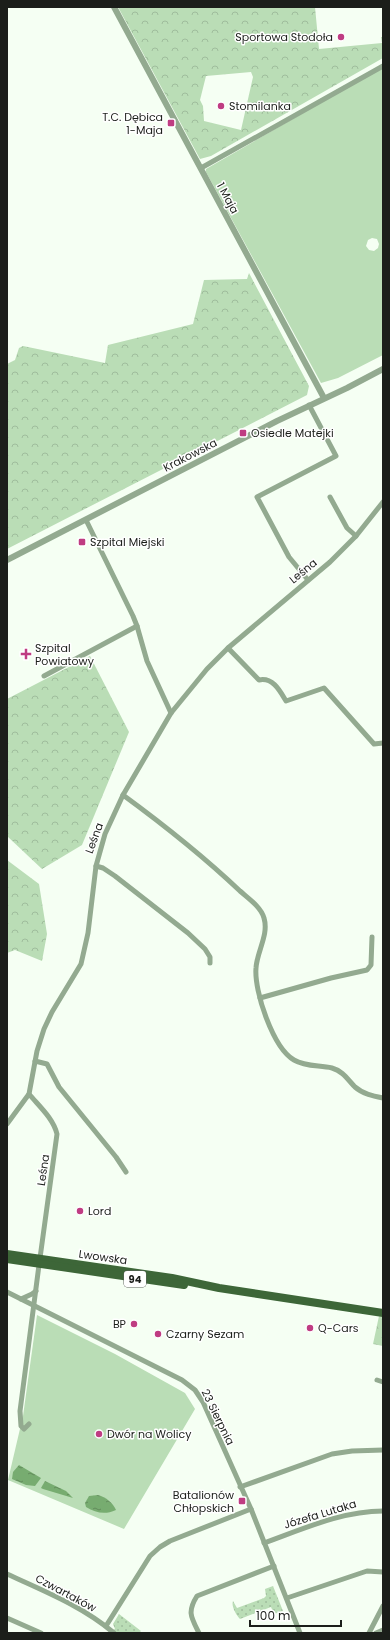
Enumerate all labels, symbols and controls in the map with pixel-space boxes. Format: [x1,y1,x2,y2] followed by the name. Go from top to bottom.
[235,29,333,45] place label: Sportowa Stodoła
[336,32,346,42] marker: Sportowa Stodoła
[229,98,291,114] place label: Stomilanka
[216,101,226,111] marker: Stomilanka
[102,109,163,138] place label: T.C. Dębica 1-Maja
[166,118,176,128] marker: T.C. Dębica 1-Maja
[213,179,243,217] street label: 1 Maja
[251,425,334,441] place label: Osiedle Matejki
[238,428,248,438] marker: Osiedle Matejki
[160,435,220,475] street label: Krakowska
[90,534,165,550] place label: Szpital Miejski
[77,537,87,547] marker: Szpital Miejski
[286,555,320,587] street label: Leśna
[35,640,95,669] place label: Szpital Powiatowy
[20,648,32,660] marker: Szpital Powiatowy
[81,820,107,856] street label: Leśna
[33,1153,53,1187] street label: Leśna
[88,1203,111,1219] place label: Lord
[75,1206,85,1216] marker: Lord
[78,1246,128,1268] street label: Lwowska
[124,1271,146,1287] road number: 94
[113,1316,126,1332] place label: BP
[129,1319,139,1329] marker: BP
[318,1320,359,1336] place label: Q-Cars
[305,1323,315,1333] marker: Q-Cars
[166,1326,244,1342] place label: Czarny Sezam
[153,1329,163,1339] marker: Czarny Sezam
[198,1386,238,1448] street label: 23 Sierpnia
[107,1426,192,1442] place label: Dwór na Wolicy
[94,1429,104,1439] marker: Dwór na Wolicy
[173,1487,234,1516] place label: Batalionów Chłopskich
[282,1495,358,1533] street label: Józefa Lutaka
[237,1496,247,1506] marker: Batalionów Chłopskich
[33,1570,99,1616] street label: Czwartaków
[250,1602,341,1628] scale bar
[256,1607,290,1624] text: 100 m

